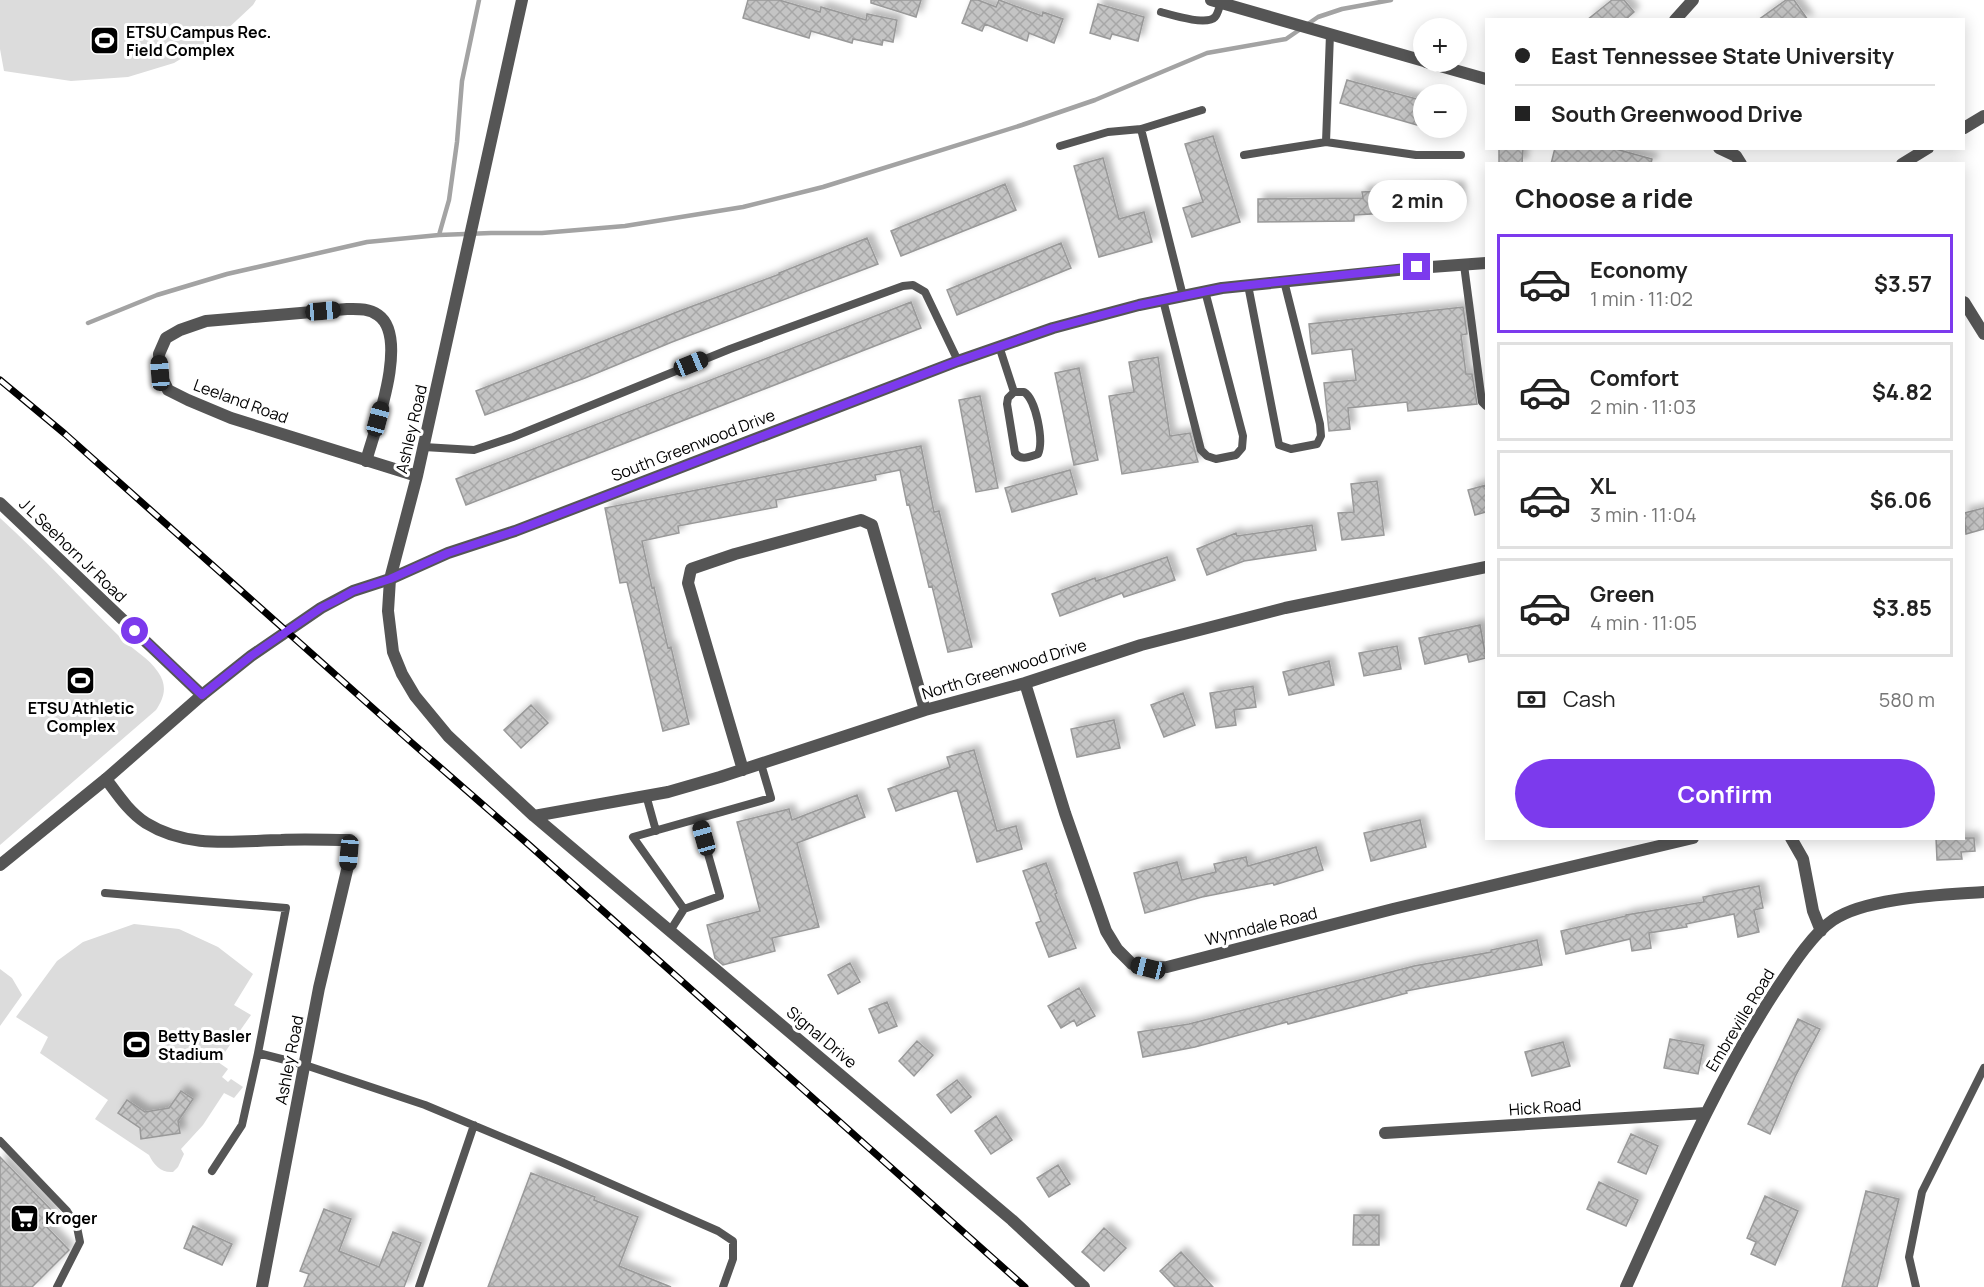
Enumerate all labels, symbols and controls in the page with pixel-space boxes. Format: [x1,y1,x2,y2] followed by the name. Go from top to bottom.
[1413,18,1467,138] map controls
[1413,18,1467,72] button: +
[126,21,271,61] place label: ETSU Campus Rec. Field Complex
[89,25,121,57] sports icon: ETSU Campus Rec. Field Complex
[1551,41,1894,71] text: East Tennessee State University
[1413,84,1467,138] button: −
[1551,99,1803,129] text: South Greenwood Drive
[1515,179,1693,216] text: Choose a ride
[1368,180,1466,222] callout: 2 min
[1391,187,1444,214] text: 2 min
[1403,253,1430,280] route end
[1590,255,1688,285] text: Economy
[1518,257,1572,311] icon: car
[1874,269,1932,299] text: $3.57
[1590,285,1693,312] text: 1 min · 11:02
[304,300,342,322] car
[671,349,711,379] car
[150,354,170,392] car
[1590,363,1679,393] text: Comfort
[1518,365,1572,419] icon: car
[190,374,292,428] street label: Leeland Road
[1872,377,1932,407] text: $4.82
[390,382,432,476] street label: Ashley Road
[1590,393,1696,420] text: 2 min · 11:03
[365,399,391,439] car
[608,404,778,486] street label: South Greenwood Drive
[1590,471,1616,501] text: XL
[1518,473,1572,527] icon: car
[1870,485,1932,515] text: $6.06
[14,493,132,607] street label: J L Seehorn Jr Road
[1590,501,1697,528] text: 3 min · 11:04
[1590,579,1655,609] text: Green
[1518,581,1572,635] icon: car
[1872,593,1932,623] text: $3.85
[1590,609,1697,636] text: 4 min · 11:05
[121,617,148,644] route start
[919,633,1089,705] street label: North Greenwood Drive
[65,664,97,696] sports icon: ETSU Athletic Complex
[1515,683,1548,716] icon: cash
[1563,684,1616,714] text: Cash
[1879,686,1935,713] text: 580 m
[28,697,134,737] place label: ETSU Athletic Complex
[1515,759,1935,828] button: Confirm
[690,818,718,858] car
[338,834,360,872] car
[1203,901,1319,951] street label: Wynndale Road
[1128,955,1168,981] car
[1701,964,1779,1076] street label: Embreville Road
[782,1001,862,1073] street label: Signal Drive
[270,1013,308,1107] street label: Ashley Road
[158,1025,251,1065] place label: Betty Basler Stadium
[121,1029,153,1061] sports icon: Betty Basler Stadium
[1508,1093,1582,1121] street label: Hick Road
[8,1202,40,1234] supermarket icon: Kroger
[45,1207,97,1229] place label: Kroger

